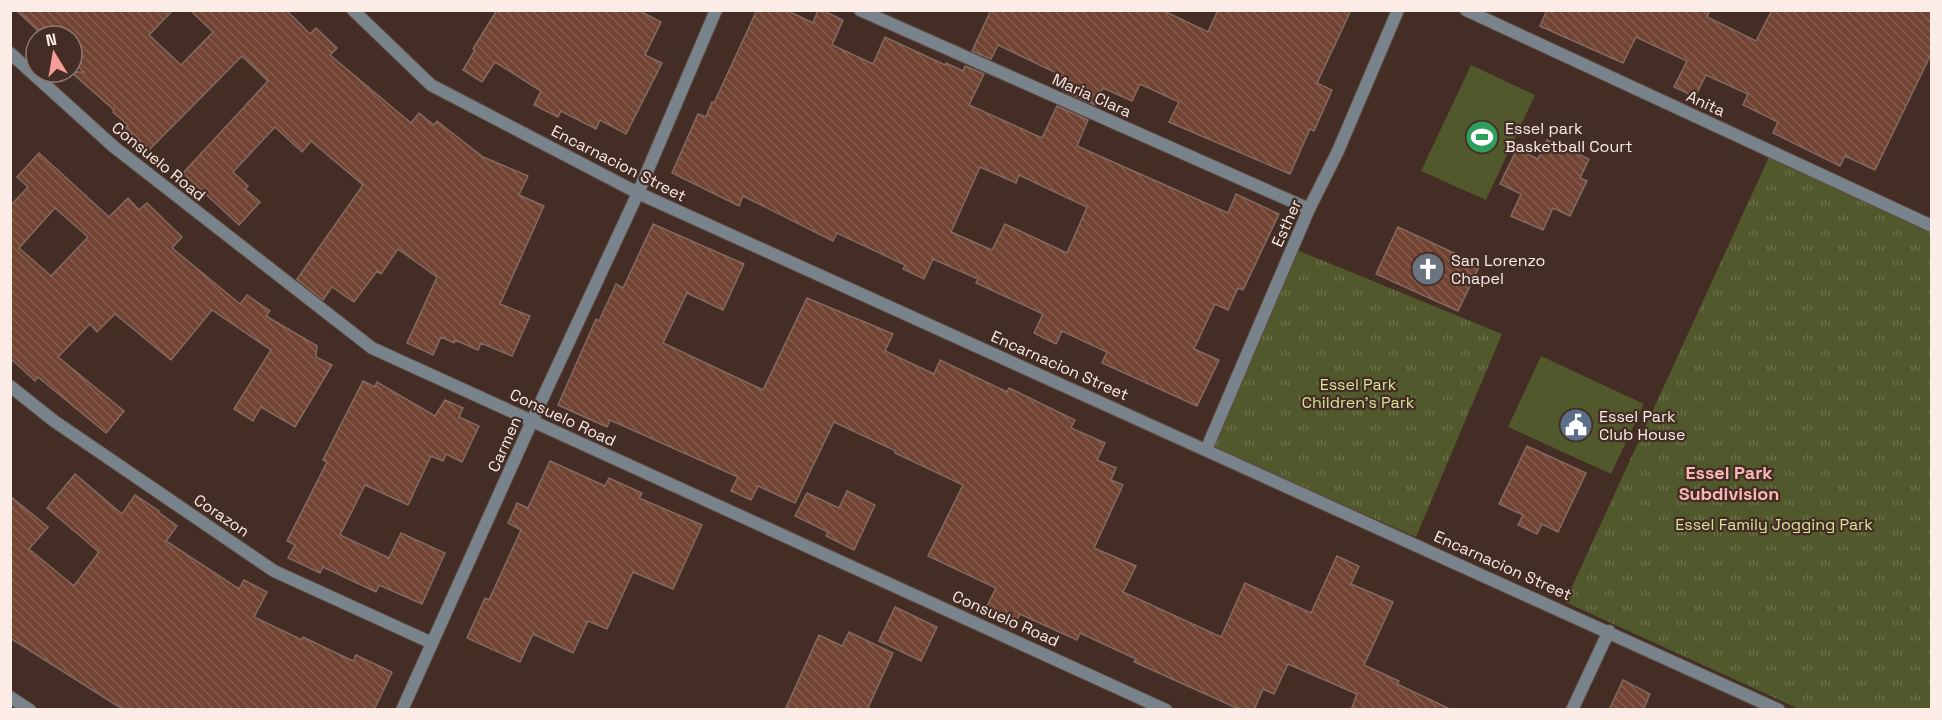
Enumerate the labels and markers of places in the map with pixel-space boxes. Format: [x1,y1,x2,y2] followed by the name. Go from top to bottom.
[1505,118,1633,157] place label: Essel park Basketball Court
[1464,119,1500,155] sports icon: Essel park Basketball Court
[1451,250,1545,289] place label: San Lorenzo Chapel
[1410,251,1446,287] church icon: San Lorenzo Chapel
[1599,406,1685,445] place label: Essel Park Club House
[1558,407,1594,443] public building icon: Essel Park Club House

